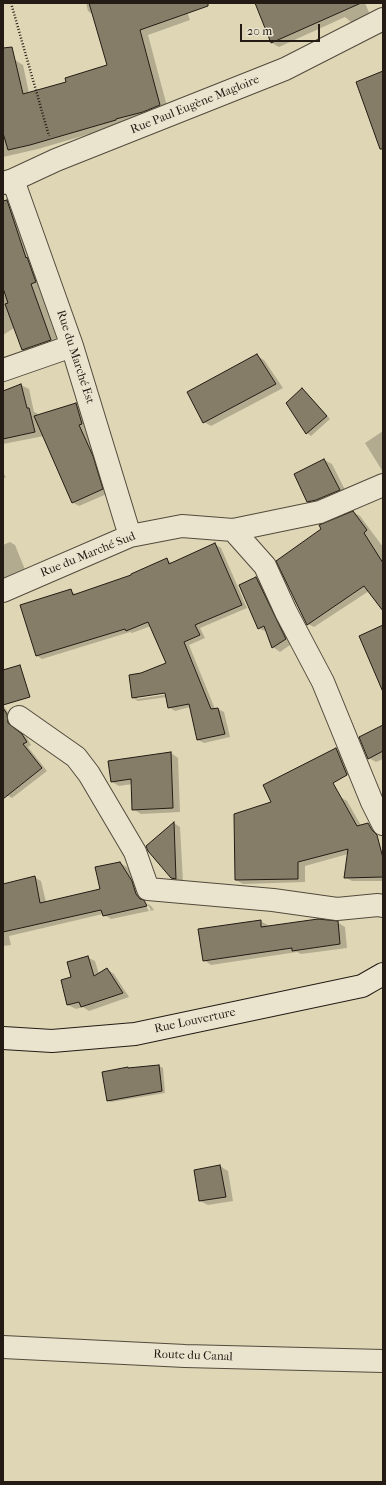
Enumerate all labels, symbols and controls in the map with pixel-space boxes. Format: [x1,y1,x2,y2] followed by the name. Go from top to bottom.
[242,16,322,42] scale bar
[247,24,272,38] text: 20 m
[128,73,262,137] street label: Rue Paul Eugène Magloire
[53,308,97,406] street label: Rue du Marché Est
[38,529,138,581] street label: Rue du Marché Sud
[153,1005,237,1037] street label: Rue Louverture
[153,1347,233,1365] street label: Route du Canal

